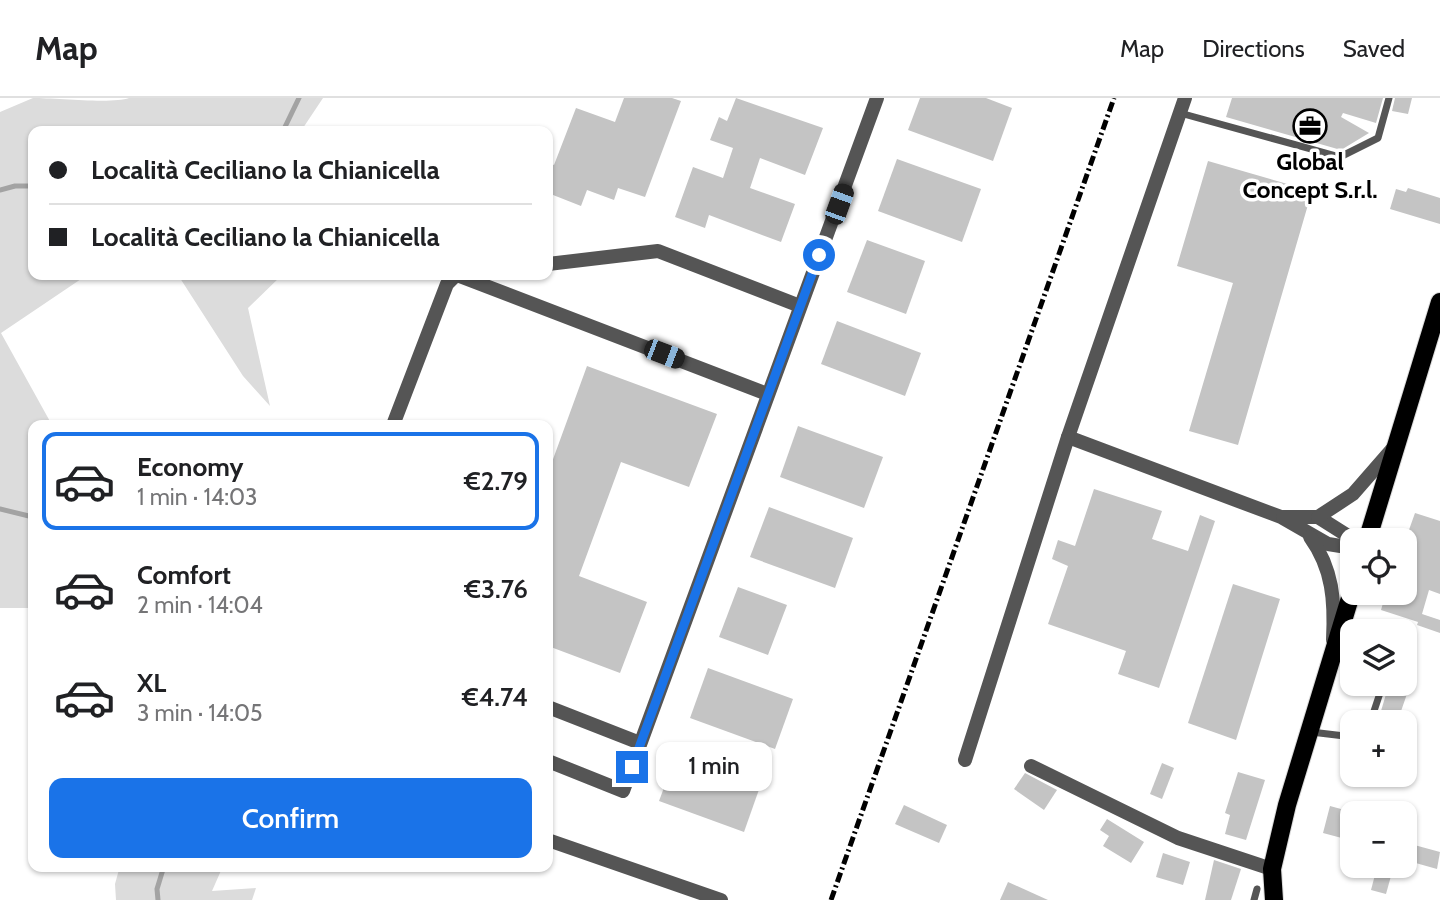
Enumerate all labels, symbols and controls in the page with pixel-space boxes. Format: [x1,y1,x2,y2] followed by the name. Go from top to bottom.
[35,28,98,68] text: Map
[1120,34,1164,63] text: Map
[1202,34,1305,63] text: Directions
[1343,34,1405,63] text: Saved
[1291,107,1329,145] office icon: Global Concept S.r.l.
[1242,147,1378,204] place label: Global Concept S.r.l.
[91,154,440,186] text: Località Ceciliano la Chianicella
[822,181,857,227] car
[91,221,440,253] text: Località Ceciliano la Chianicella
[803,239,835,271] route start
[641,337,688,371] car
[53,450,116,513] icon: car
[137,451,243,483] text: Economy
[464,465,528,497] text: €2.79
[137,483,257,511] text: 1 min · 14:03
[1340,528,1417,878] map controls
[1340,528,1417,605] button: locate
[53,558,116,621] icon: car
[137,559,231,591] text: Comfort
[464,573,528,605] text: €3.76
[137,591,263,619] text: 2 min · 14:04
[1340,619,1417,696] button: layers
[53,666,116,729] icon: car
[137,667,166,699] text: XL
[462,681,528,713] text: €4.74
[137,699,262,727] text: 3 min · 14:05
[1340,710,1417,787] button: +
[656,742,772,792] callout: 1 min
[616,751,648,783] route end
[688,752,740,780] text: 1 min
[49,778,532,858] button: Confirm
[1340,801,1417,878] button: −

